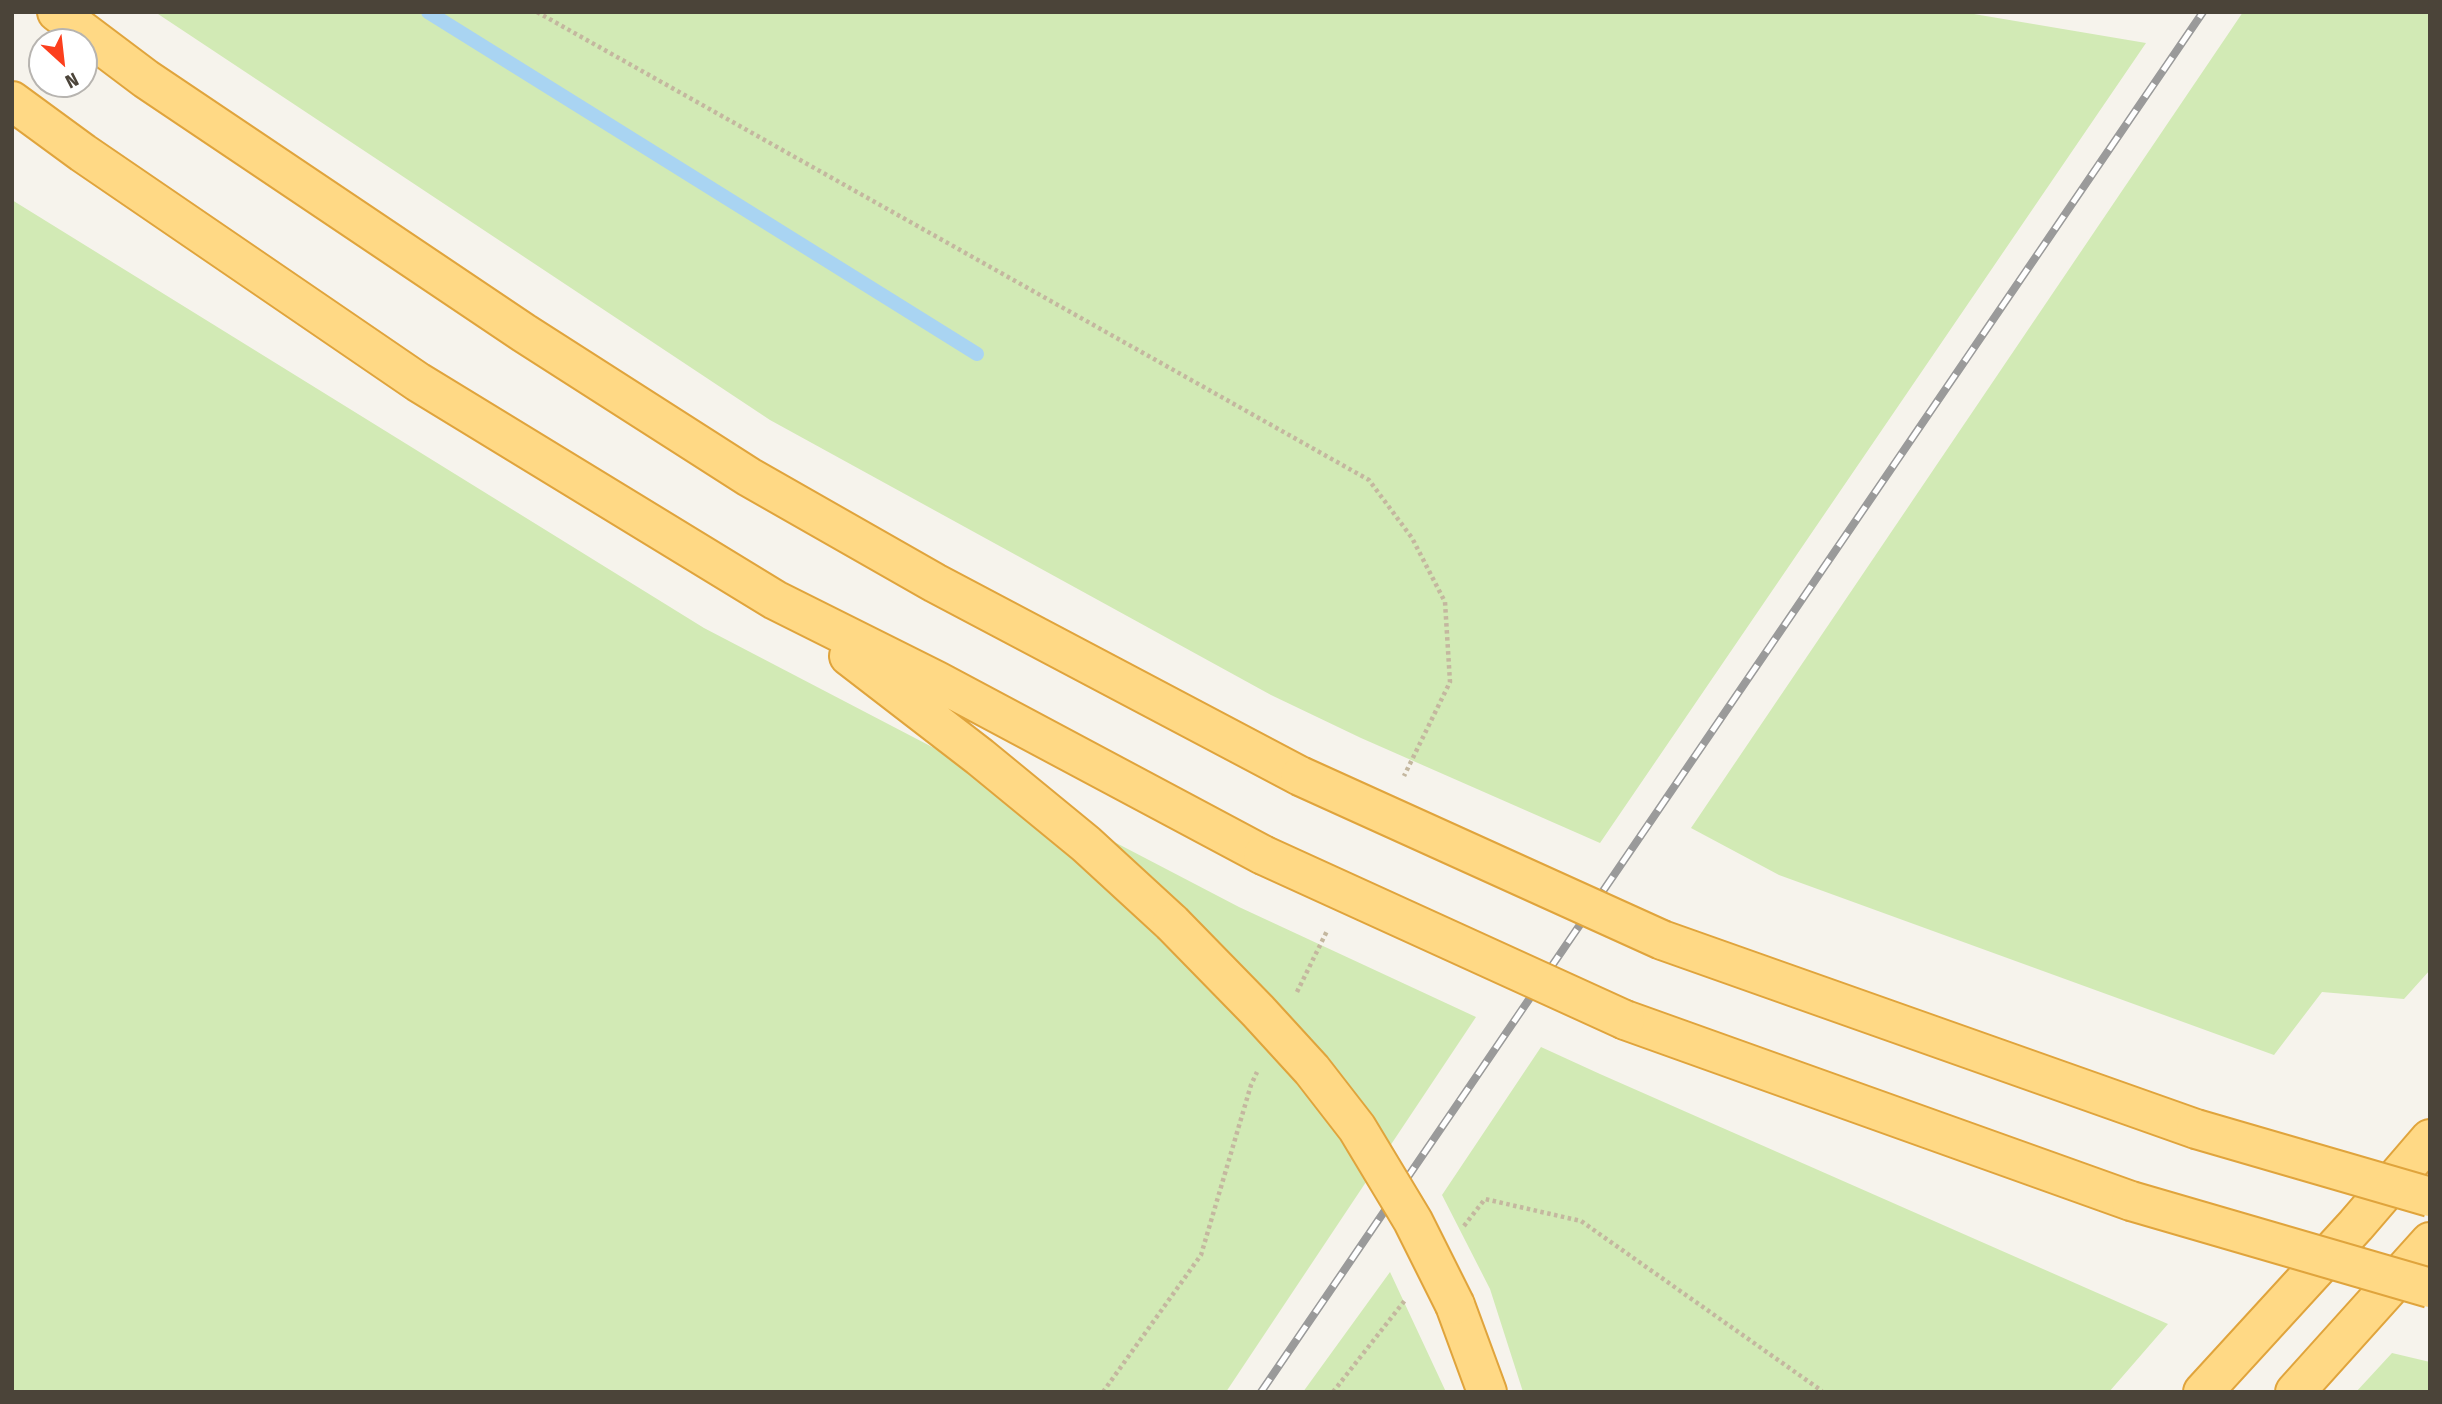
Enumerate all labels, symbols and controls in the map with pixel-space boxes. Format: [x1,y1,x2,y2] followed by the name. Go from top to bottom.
[28,28,98,98] north arrow
[62,68,82,93] text: N

